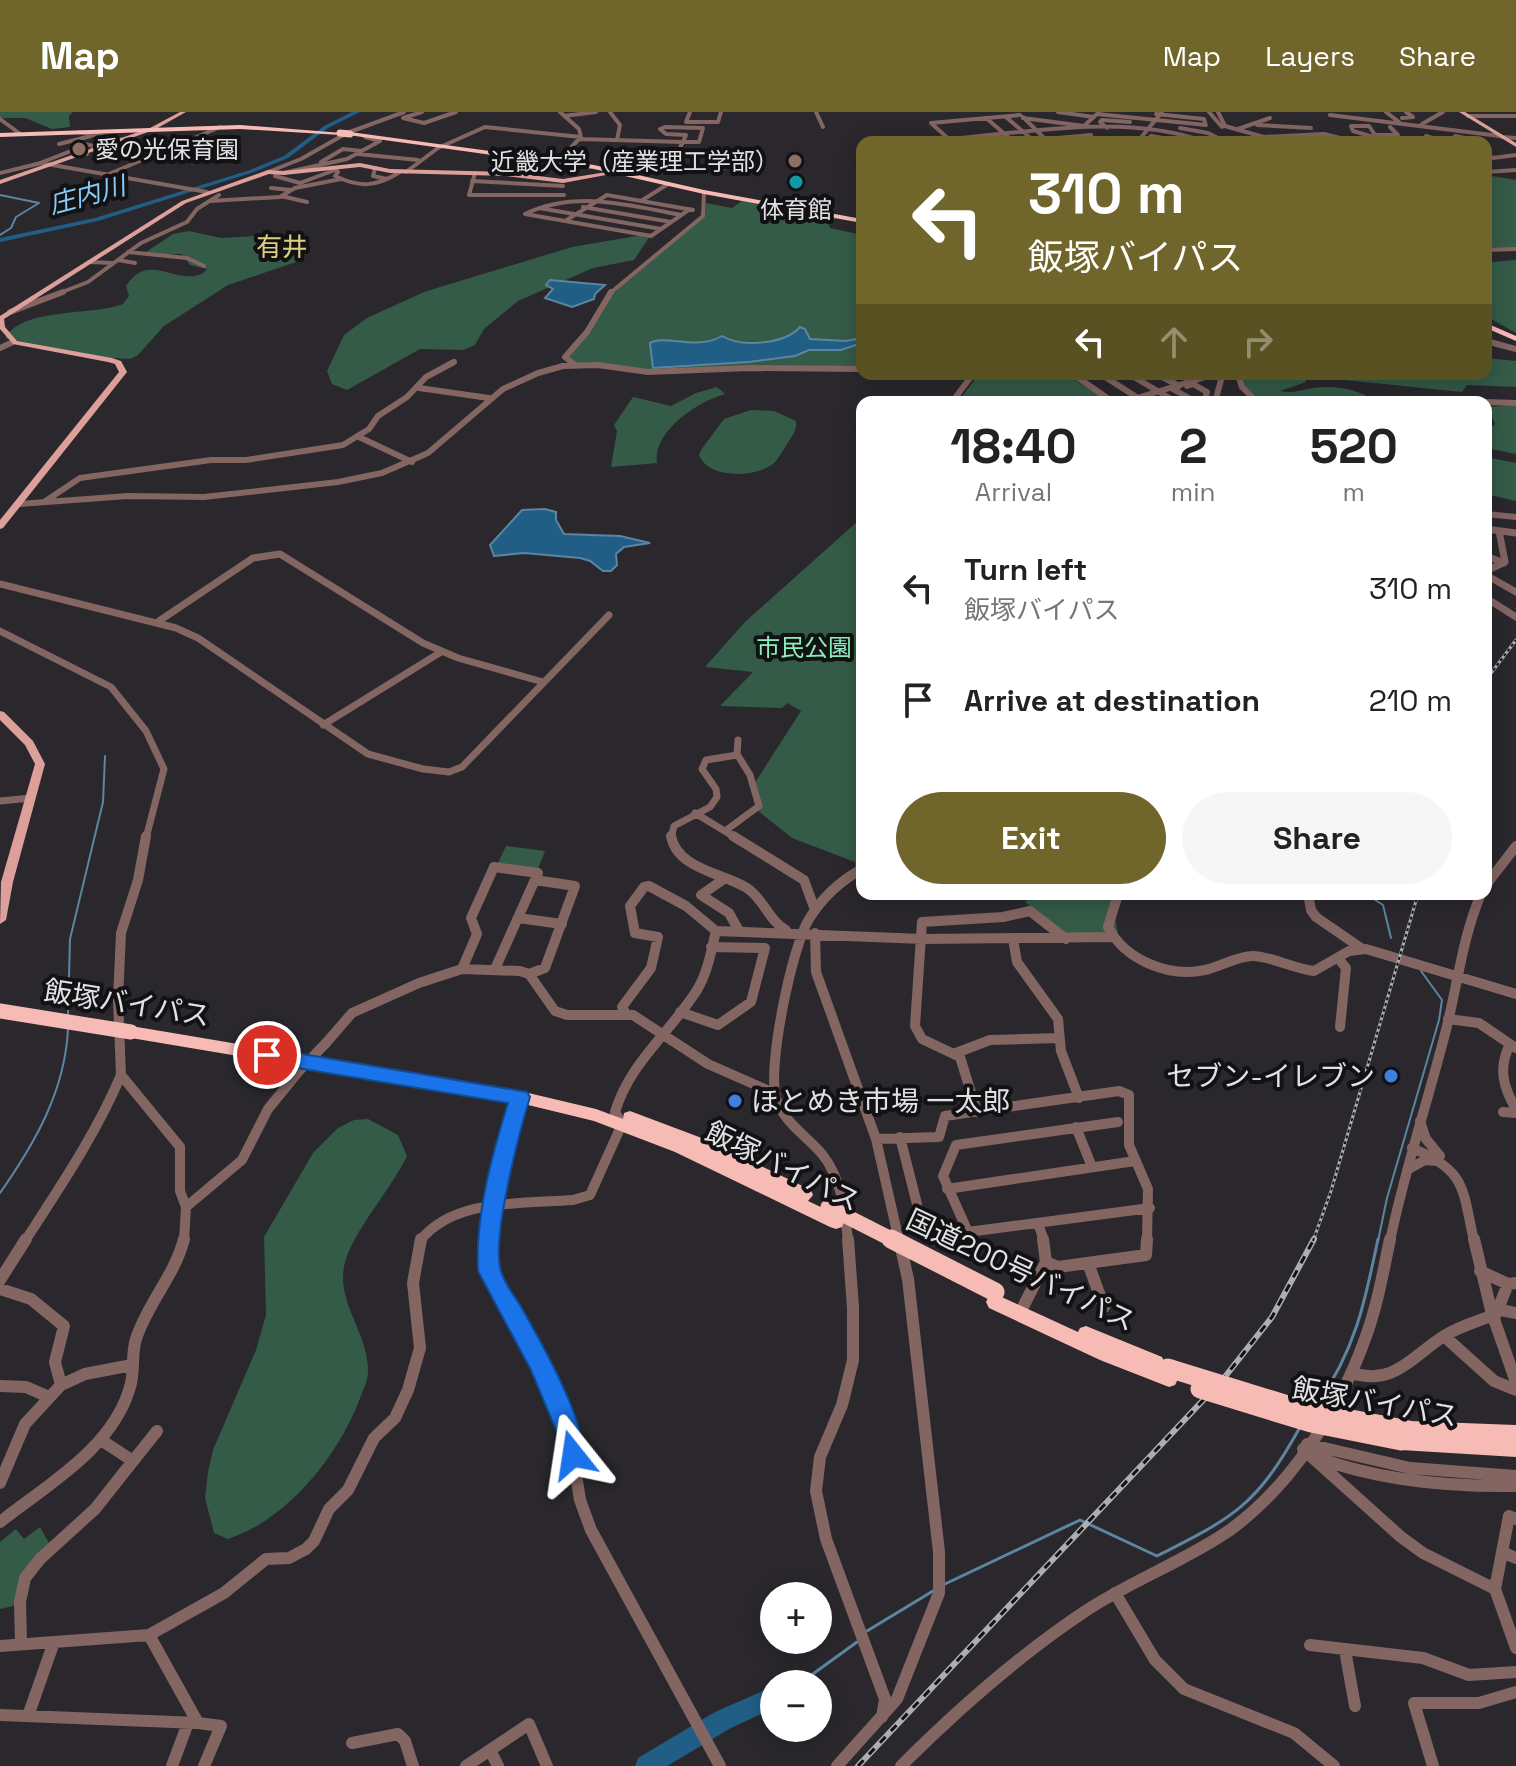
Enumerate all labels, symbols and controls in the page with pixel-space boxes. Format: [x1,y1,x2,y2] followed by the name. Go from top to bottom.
[40,32,120,80] text: Map
[1163,38,1221,74] text: Map
[1265,38,1355,74] text: Layers
[1399,38,1476,74] text: Share
[95,134,239,165] place label: 愛の光保育園
[70,140,88,158] marker: 愛の光保育園
[491,146,779,177] place label: 近畿大学（産業理工学部）
[786,152,804,170] marker: 近畿大学（産業理工学部）
[1028,158,1185,229] text: 310 m
[45,168,132,222] water label: 庄内川
[896,168,1000,272] icon: left
[787,173,805,191] marker: 体育館
[760,194,832,225] place label: 体育館
[256,230,308,264] district label: 有井
[1028,235,1243,281] text: 飯塚バイパス
[1068,320,1112,364] icon: left
[1152,320,1196,364] icon: ahead
[1236,320,1280,364] icon: right
[950,416,1077,477] text: 18:40
[1179,416,1207,477] text: 2
[1310,416,1398,477] text: 520
[975,475,1052,509] text: Arrival
[1171,475,1216,509] text: min
[1343,475,1365,509] text: m
[964,550,1087,589] text: Turn left
[896,566,940,610] icon: left
[1369,569,1452,608] text: 310 m
[964,593,1119,627] text: 飯塚バイパス
[756,632,852,663] park label: 市民公園
[896,678,940,722] icon: arrive
[964,681,1260,720] text: Arrive at destination
[1369,681,1452,720] text: 210 m
[896,792,1166,884] button: Exit
[1182,792,1452,884] button: Share
[41,972,213,1034] street label: 飯塚バイパス
[233,1021,301,1089] pin
[245,1033,289,1077] icon: arrive
[1166,1058,1375,1094] place label: セブン-イレブン
[1382,1067,1400,1085] marker: セブン-イレブン
[751,1083,1010,1119] place label: ほとめき市場 一太郎
[726,1092,744,1110] marker: ほとめき市場 一太郎
[700,1113,866,1219] street label: 飯塚バイパス
[901,1201,1141,1339] street label: 国道200号バイパス
[1289,1370,1461,1434] street label: 飯塚バイパス
[531,1413,615,1497] position arrow
[760,1582,832,1742] map controls
[760,1582,832,1654] button: +
[760,1670,832,1742] button: −

